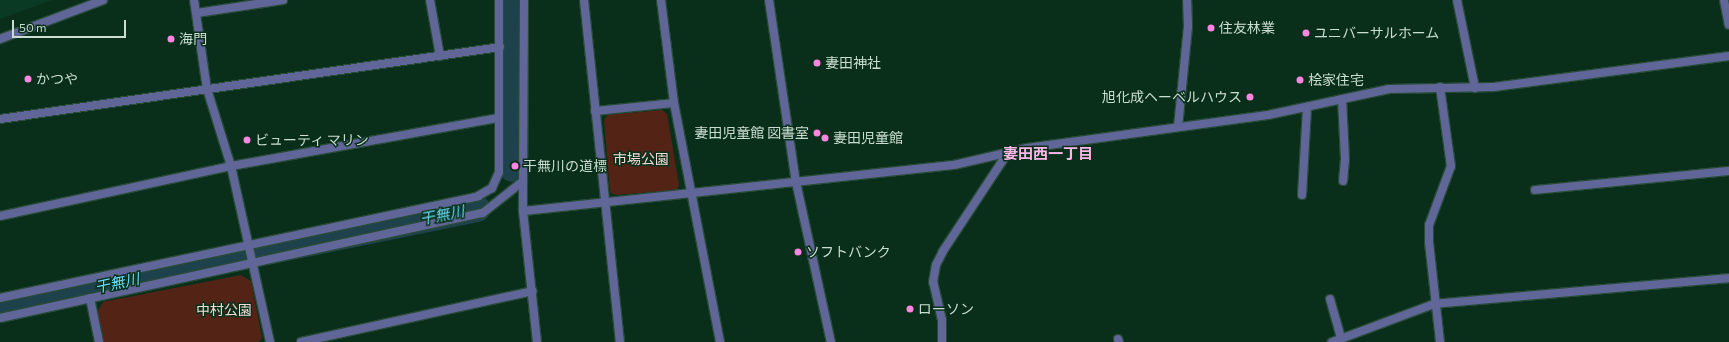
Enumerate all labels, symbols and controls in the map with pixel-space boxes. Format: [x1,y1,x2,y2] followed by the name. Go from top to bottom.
[14,12,128,38] scale bar
[19,20,47,34] text: 50 m
[1219,20,1275,36] place label: 住友林業
[1206,23,1216,33] marker: 住友林業
[1314,25,1440,41] place label: ユニバーサルホーム
[1301,28,1311,38] marker: ユニバーサルホーム
[179,31,207,47] place label: 海門
[166,34,176,44] marker: 海門
[825,55,881,71] place label: 妻田神社
[812,58,822,68] marker: 妻田神社
[36,71,78,87] place label: かつや
[1308,72,1364,88] place label: 桧家住宅
[23,74,33,84] marker: かつや
[1295,75,1305,85] marker: 桧家住宅
[1102,89,1242,105] place label: 旭化成ヘーベルハウス
[1245,92,1255,102] marker: 旭化成ヘーベルハウス
[694,125,809,141] place label: 妻田児童館 図書室
[812,128,822,138] marker: 妻田児童館 図書室
[833,130,903,146] place label: 妻田児童館
[255,132,370,148] place label: ビューティ マリン
[820,133,830,143] marker: 妻田児童館
[242,135,252,145] marker: ビューティ マリン
[1003,145,1093,163] district label: 妻田西一丁目
[613,151,669,167] park label: 市場公園
[523,158,607,174] place label: 干無川の道標
[510,161,520,171] marker: 干無川の道標
[418,202,466,228] water label: 干無川
[806,244,890,260] place label: ソフトバンク
[793,247,803,257] marker: ソフトバンク
[93,270,141,296] water label: 干無川
[918,301,974,317] place label: ローソン
[196,302,252,318] park label: 中村公園
[905,304,915,314] marker: ローソン

